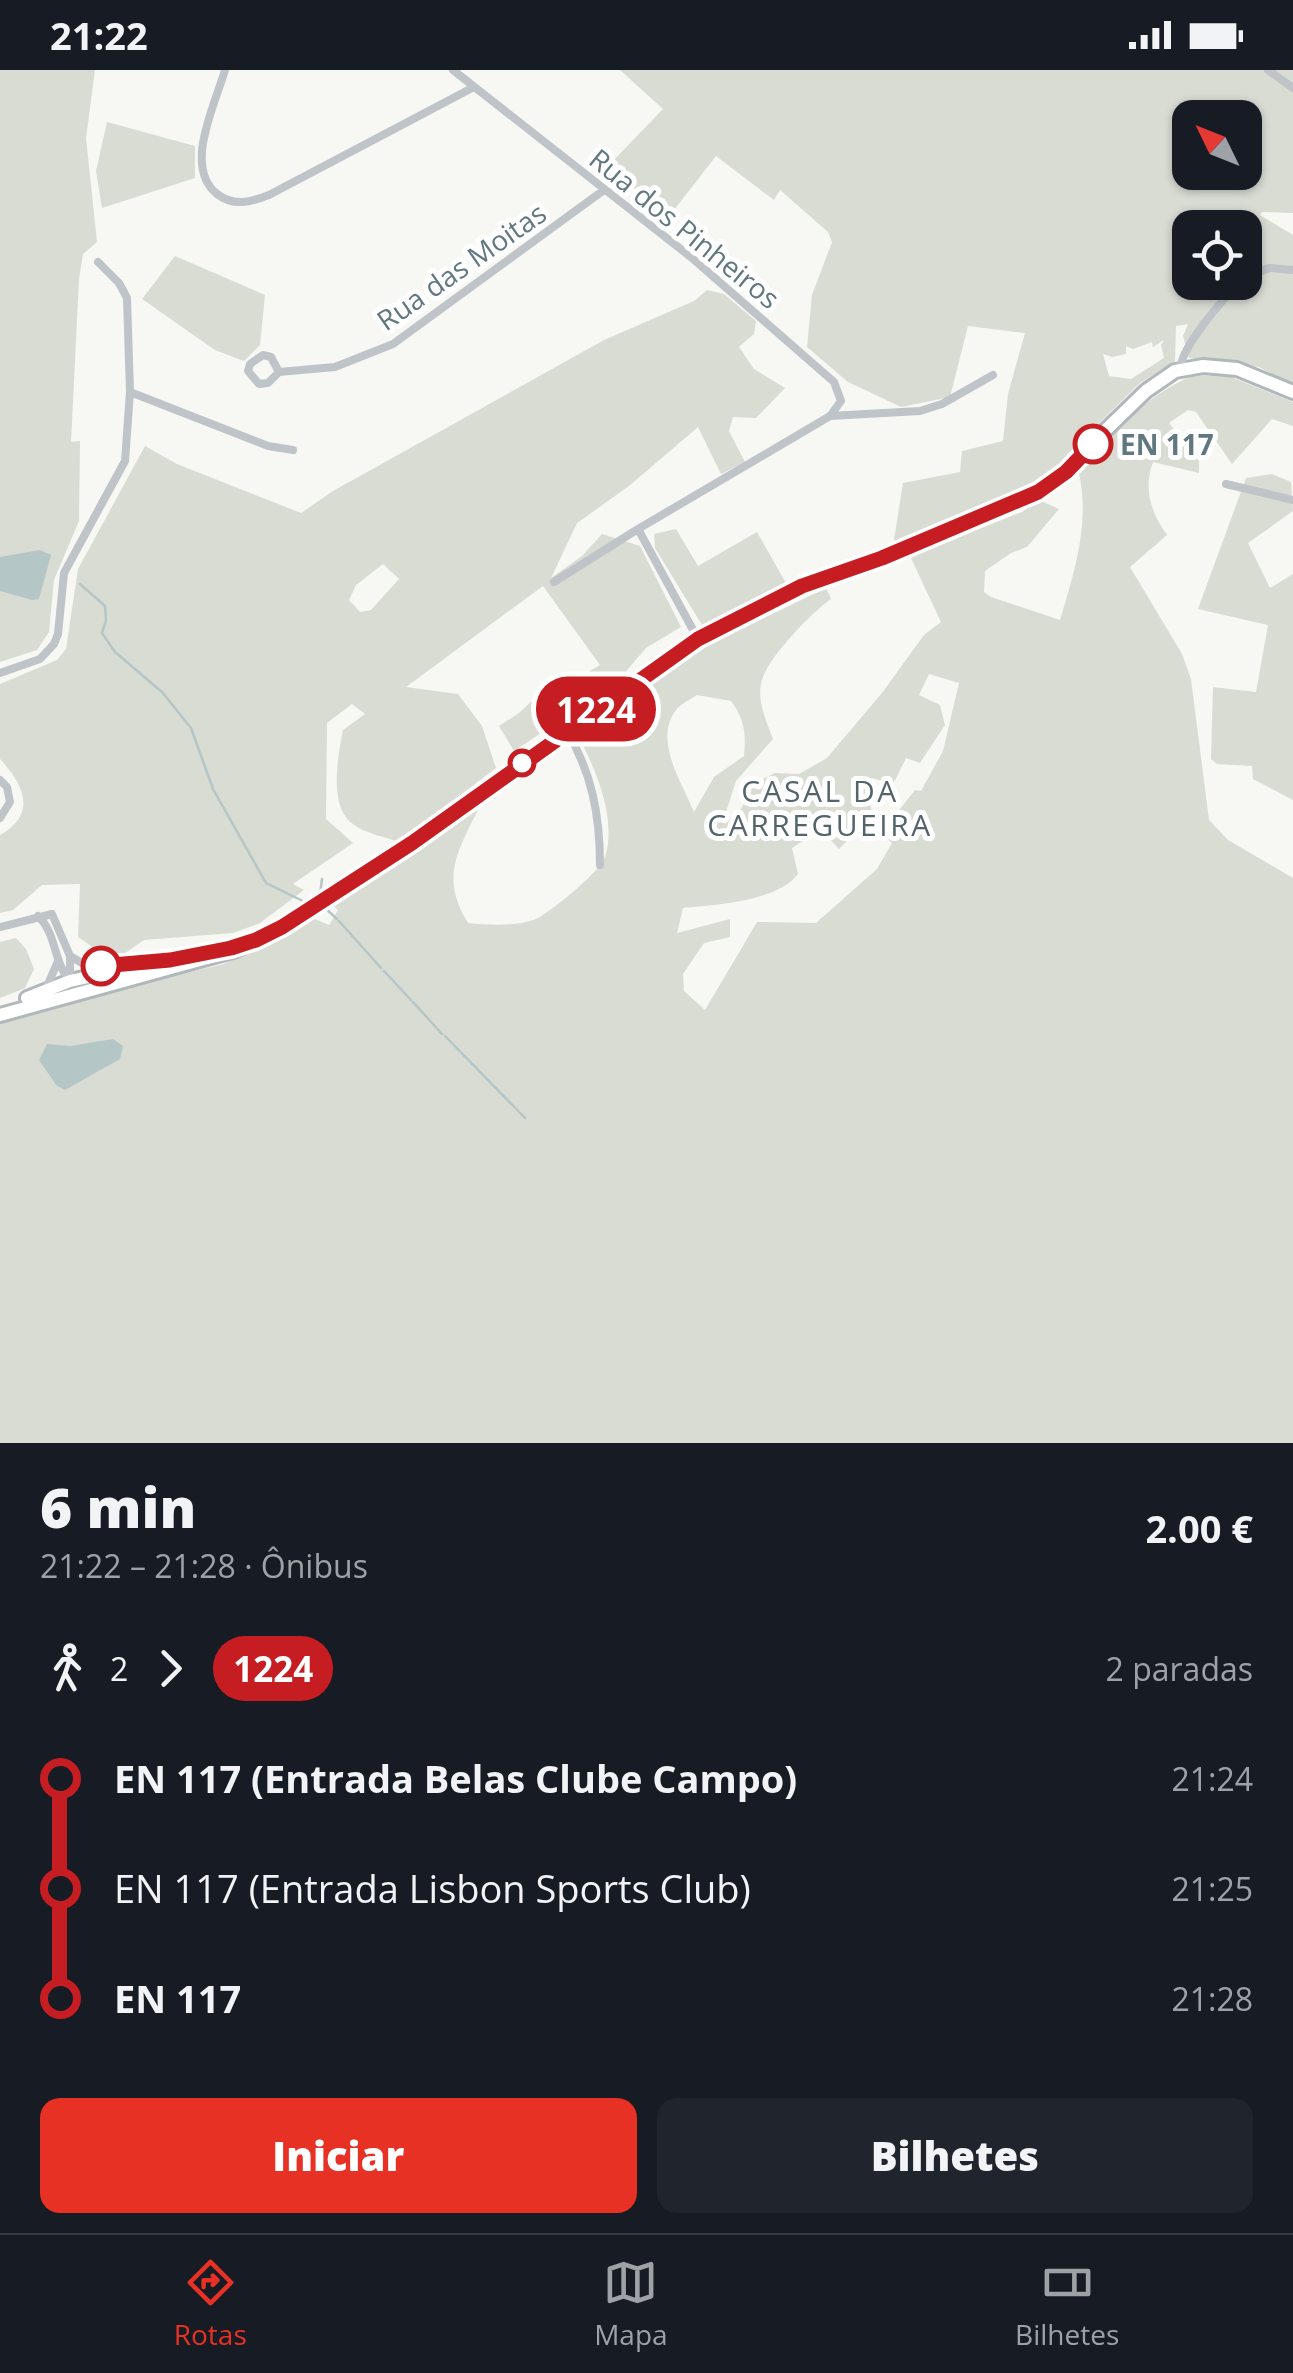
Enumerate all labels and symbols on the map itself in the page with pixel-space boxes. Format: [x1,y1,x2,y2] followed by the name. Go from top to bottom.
[1172,100,1262,190] north arrow
[582,139,788,317] street label: Rua dos Pinheiros
[369,193,553,339] street label: Rua das Moitas
[1074,425,1112,463] marker: EN 117
[1120,425,1214,463] place label: EN 117
[526,676,666,742] line badge: 1224
[509,750,535,776] unlabelled marker
[707,770,933,845] district label: CASAL DA CARREGUEIRA
[82,947,120,985] unlabelled marker

